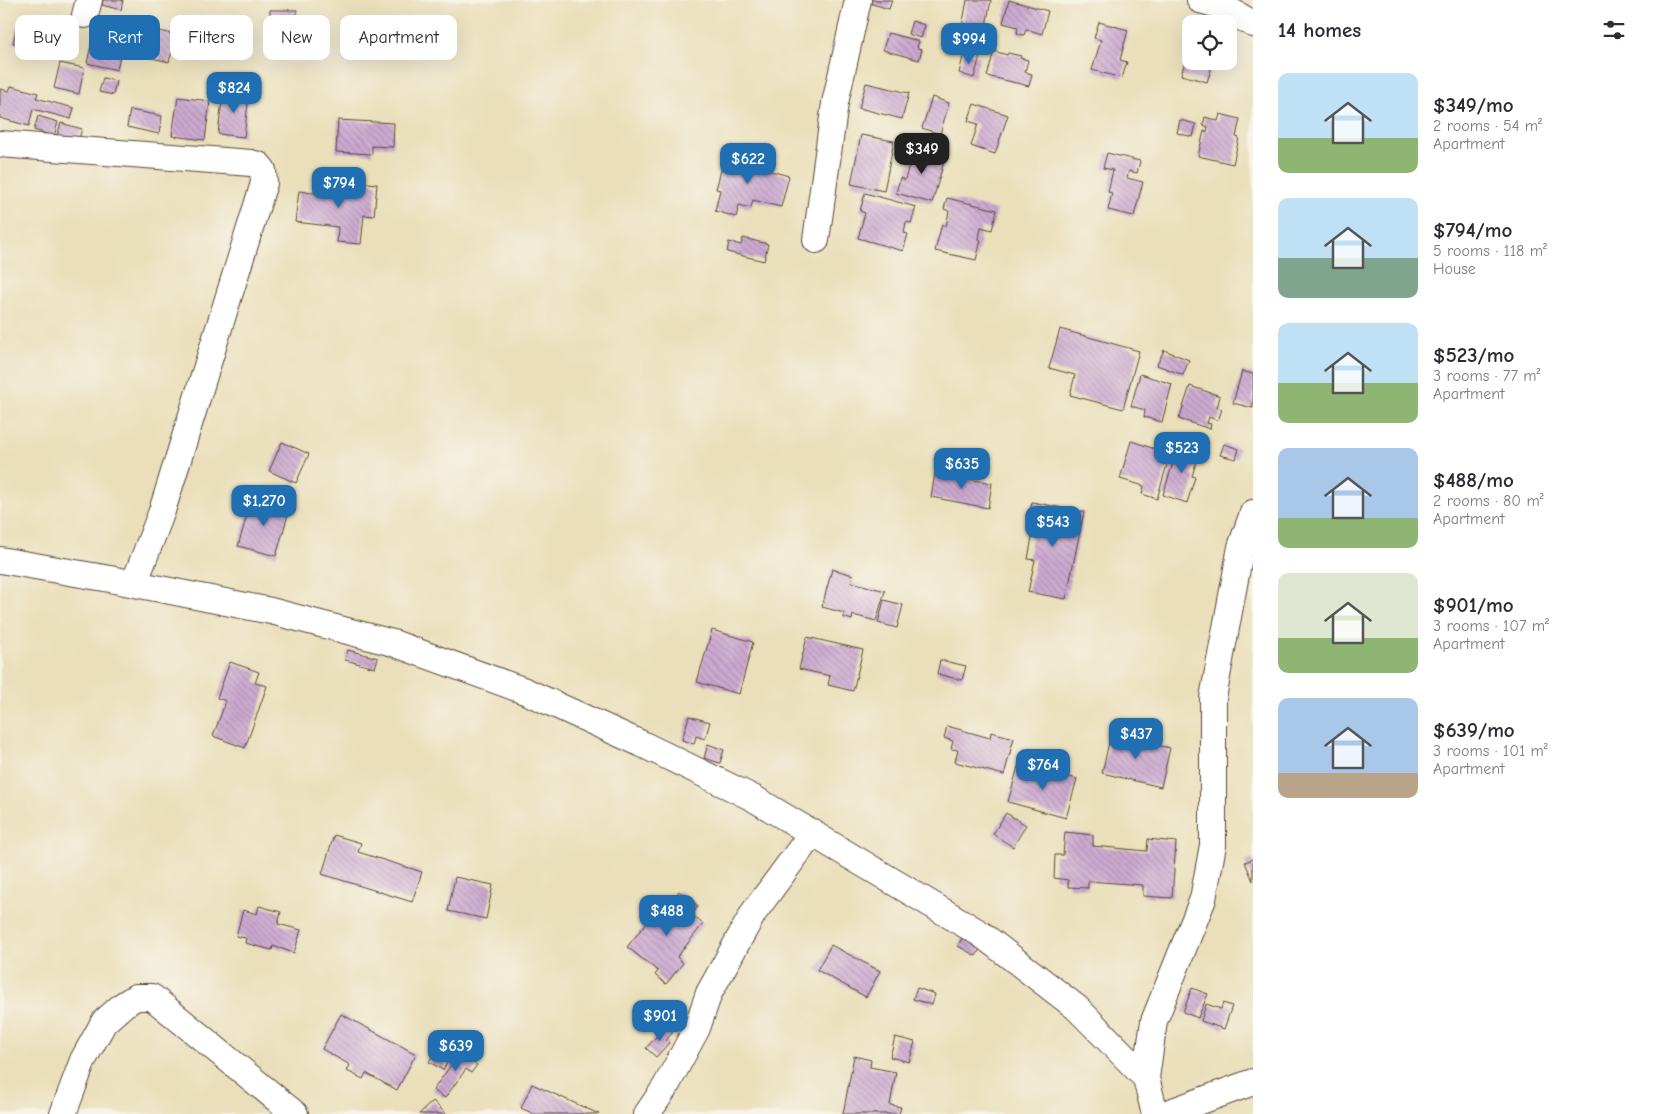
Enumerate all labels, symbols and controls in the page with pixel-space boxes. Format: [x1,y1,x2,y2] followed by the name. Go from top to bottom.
[15,15,79,60] chip: Buy
[89,15,160,60] chip: Rent
[170,15,253,60] chip: Filters
[263,15,330,60] chip: New
[340,15,457,60] chip: Apartment
[1182,15,1237,70] map controls
[1182,15,1237,70] button: locate
[1600,16,1628,44] icon: filters
[1278,18,1361,42] text: 14 homes
[939,22,999,65] pin: $994
[952,30,986,48] text: $994
[204,72,264,114] pin: $824
[218,79,250,97] text: $824
[1318,93,1378,153] icon: home
[1433,93,1514,117] text: $349/mo
[1433,117,1542,135] text: 2 rooms · 54 m²
[892,132,952,175] pin: $349
[1433,135,1505,153] text: Apartment
[905,140,939,158] text: $349
[718,142,778,185] pin: $622
[731,150,765,168] text: $622
[309,166,369,209] pin: $794
[323,174,355,192] text: $794
[1318,218,1378,278] icon: home
[1433,218,1512,242] text: $794/mo
[1433,242,1547,260] text: 5 rooms · 118 m²
[1433,260,1476,278] text: House
[1318,343,1378,403] icon: home
[1433,343,1514,367] text: $523/mo
[1433,367,1541,385] text: 3 rooms · 77 m²
[1433,385,1505,403] text: Apartment
[1152,432,1212,474] pin: $523
[1165,439,1199,457] text: $523
[932,448,992,490] pin: $635
[945,455,979,473] text: $635
[1318,468,1378,528] icon: home
[1433,468,1514,492] text: $488/mo
[223,484,305,527] pin: $1,270
[242,492,286,510] text: $1,270
[1433,492,1544,510] text: 2 rooms · 80 m²
[1023,506,1083,548] pin: $543
[1433,510,1505,528] text: Apartment
[1036,513,1070,531] text: $543
[1318,593,1378,653] icon: home
[1433,593,1514,617] text: $901/mo
[1433,617,1549,635] text: 3 rooms · 107 m²
[1433,635,1505,653] text: Apartment
[1106,718,1166,760] pin: $437
[1318,718,1378,778] icon: home
[1433,718,1515,742] text: $639/mo
[1120,725,1152,743] text: $437
[1433,742,1548,760] text: 3 rooms · 101 m²
[1013,748,1073,791] pin: $764
[1027,756,1059,774] text: $764
[1433,760,1505,778] text: Apartment
[637,894,697,937] pin: $488
[650,902,684,920] text: $488
[630,1000,690,1042] pin: $901
[643,1007,677,1025] text: $901
[426,1030,486,1072] pin: $639
[439,1037,473,1055] text: $639

